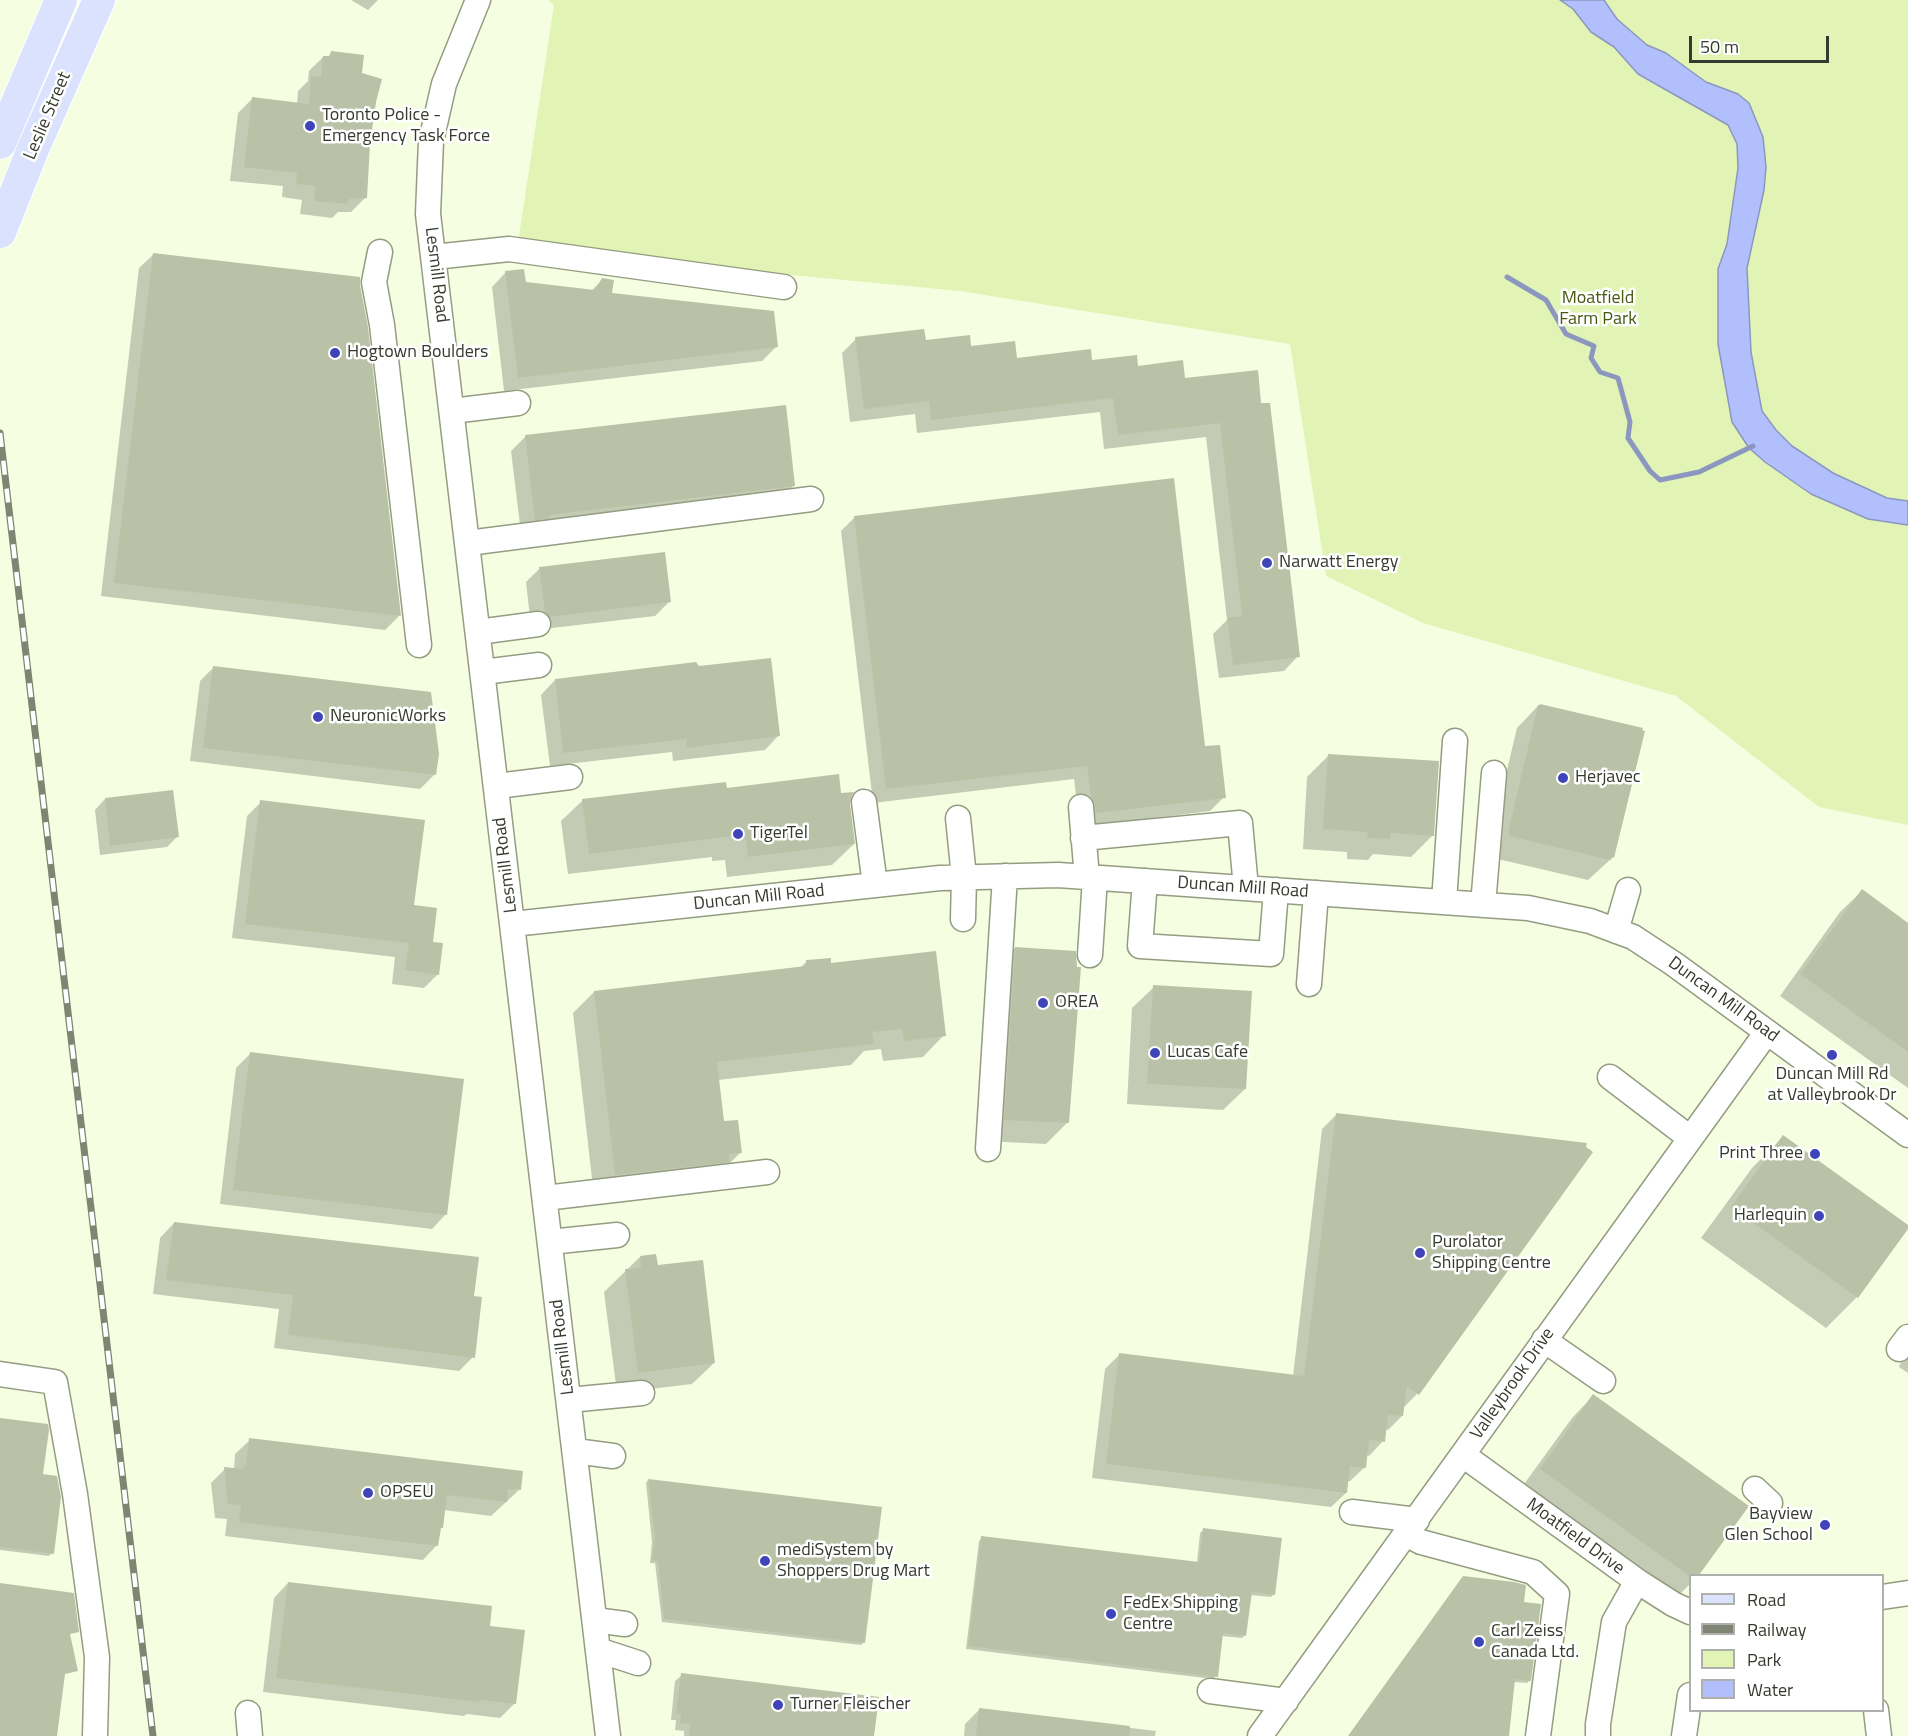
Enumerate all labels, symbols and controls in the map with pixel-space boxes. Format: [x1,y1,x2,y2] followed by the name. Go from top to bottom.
[1692,24,1832,62] scale bar
[1700,33,1739,60] text: 50 m
[20,69,76,163] street label: Leslie Street
[322,105,490,148] place label: Toronto Police - Emergency Task Force
[303,119,317,133] marker: Toronto Police - Emergency Task Force
[419,226,453,324] street label: Lesmill Road
[1559,288,1637,330] park label: Moatfield Farm Park
[347,342,488,364] place label: Hogtown Boulders
[328,346,342,360] marker: Hogtown Boulders
[1279,552,1398,574] place label: Narwatt Energy
[1260,556,1274,570] marker: Narwatt Energy
[330,706,446,728] place label: NeuronicWorks
[311,710,325,724] marker: NeuronicWorks
[1575,767,1641,789] place label: Herjavec
[1556,771,1570,785] marker: Herjavec
[489,816,523,914] street label: Lesmill Road
[750,823,808,845] place label: TigerTel
[731,827,745,841] marker: TigerTel
[1177,873,1309,903] street label: Duncan Mill Road
[692,880,826,916] street label: Duncan Mill Road
[1663,953,1783,1047] street label: Duncan Mill Road
[1055,992,1099,1014] place label: OREA
[1036,996,1050,1010] marker: OREA
[1167,1042,1248,1064] place label: Lucas Cafe
[1148,1046,1162,1060] marker: Lucas Cafe
[1825,1048,1839,1062] marker: Duncan Mill Rd at Valleybrook Dr
[1767,1064,1897,1106] place label: Duncan Mill Rd at Valleybrook Dr
[1719,1143,1803,1165] place label: Print Three
[1808,1147,1822,1161] marker: Print Three
[1734,1205,1807,1227] place label: Harlequin
[1812,1209,1826,1223] marker: Harlequin
[1432,1232,1551,1274] place label: Purolator Shipping Centre
[1413,1246,1427,1260] marker: Purolator Shipping Centre
[546,1298,580,1396] street label: Lesmill Road
[1466,1324,1560,1444] street label: Valleybrook Drive
[380,1482,434,1504] place label: OPSEU
[361,1486,375,1500] marker: OPSEU
[1522,1494,1628,1580] street label: Moatfield Drive
[1725,1504,1813,1546] place label: Bayview Glen School
[1818,1518,1832,1532] marker: Bayview Glen School
[777,1540,930,1582] place label: mediSystem by Shoppers Drug Mart
[758,1554,772,1568] marker: mediSystem by Shoppers Drug Mart
[1689,1574,1884,1712] legend
[1747,1586,1786,1613] text: Road
[1123,1593,1238,1636] place label: FedEx Shipping Centre
[1104,1607,1118,1621] marker: FedEx Shipping Centre
[1747,1616,1806,1643] text: Railway
[1491,1621,1579,1664] place label: Carl Zeiss Canada Ltd.
[1472,1635,1486,1649] marker: Carl Zeiss Canada Ltd.
[1747,1646,1781,1673] text: Park
[1747,1676,1793,1703] text: Water
[790,1694,910,1716] place label: Turner Fleischer
[771,1698,785,1712] marker: Turner Fleischer

